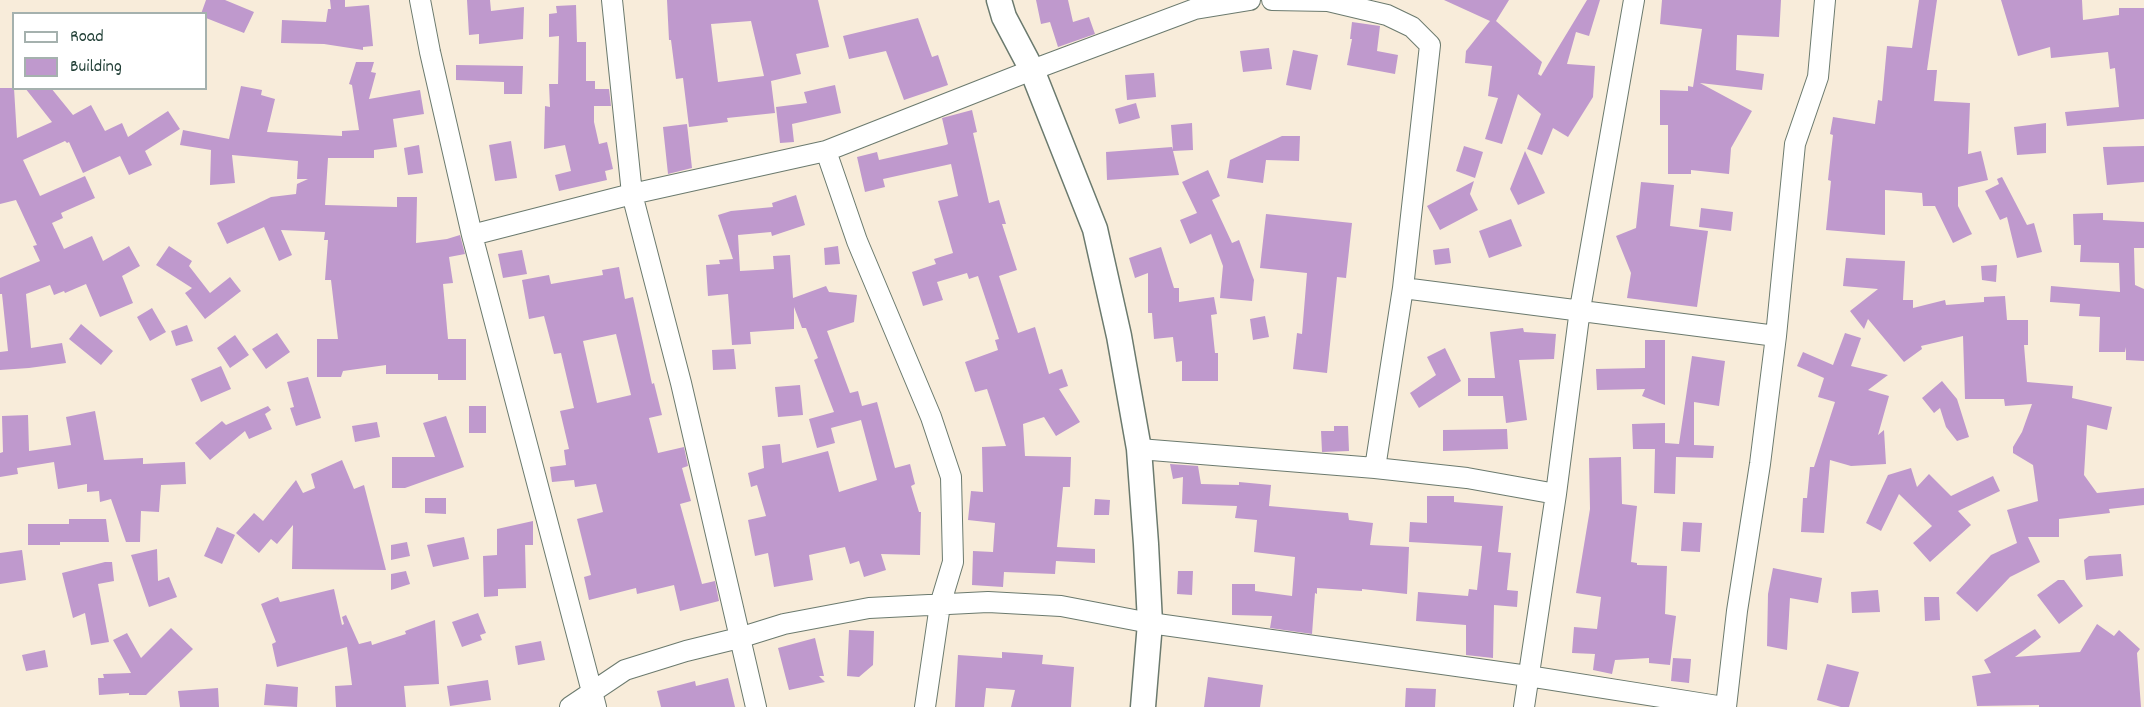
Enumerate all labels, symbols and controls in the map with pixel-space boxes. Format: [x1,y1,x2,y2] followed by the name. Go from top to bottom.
[12,12,207,90] legend
[70,25,104,50] text: Road
[70,55,122,80] text: Building

